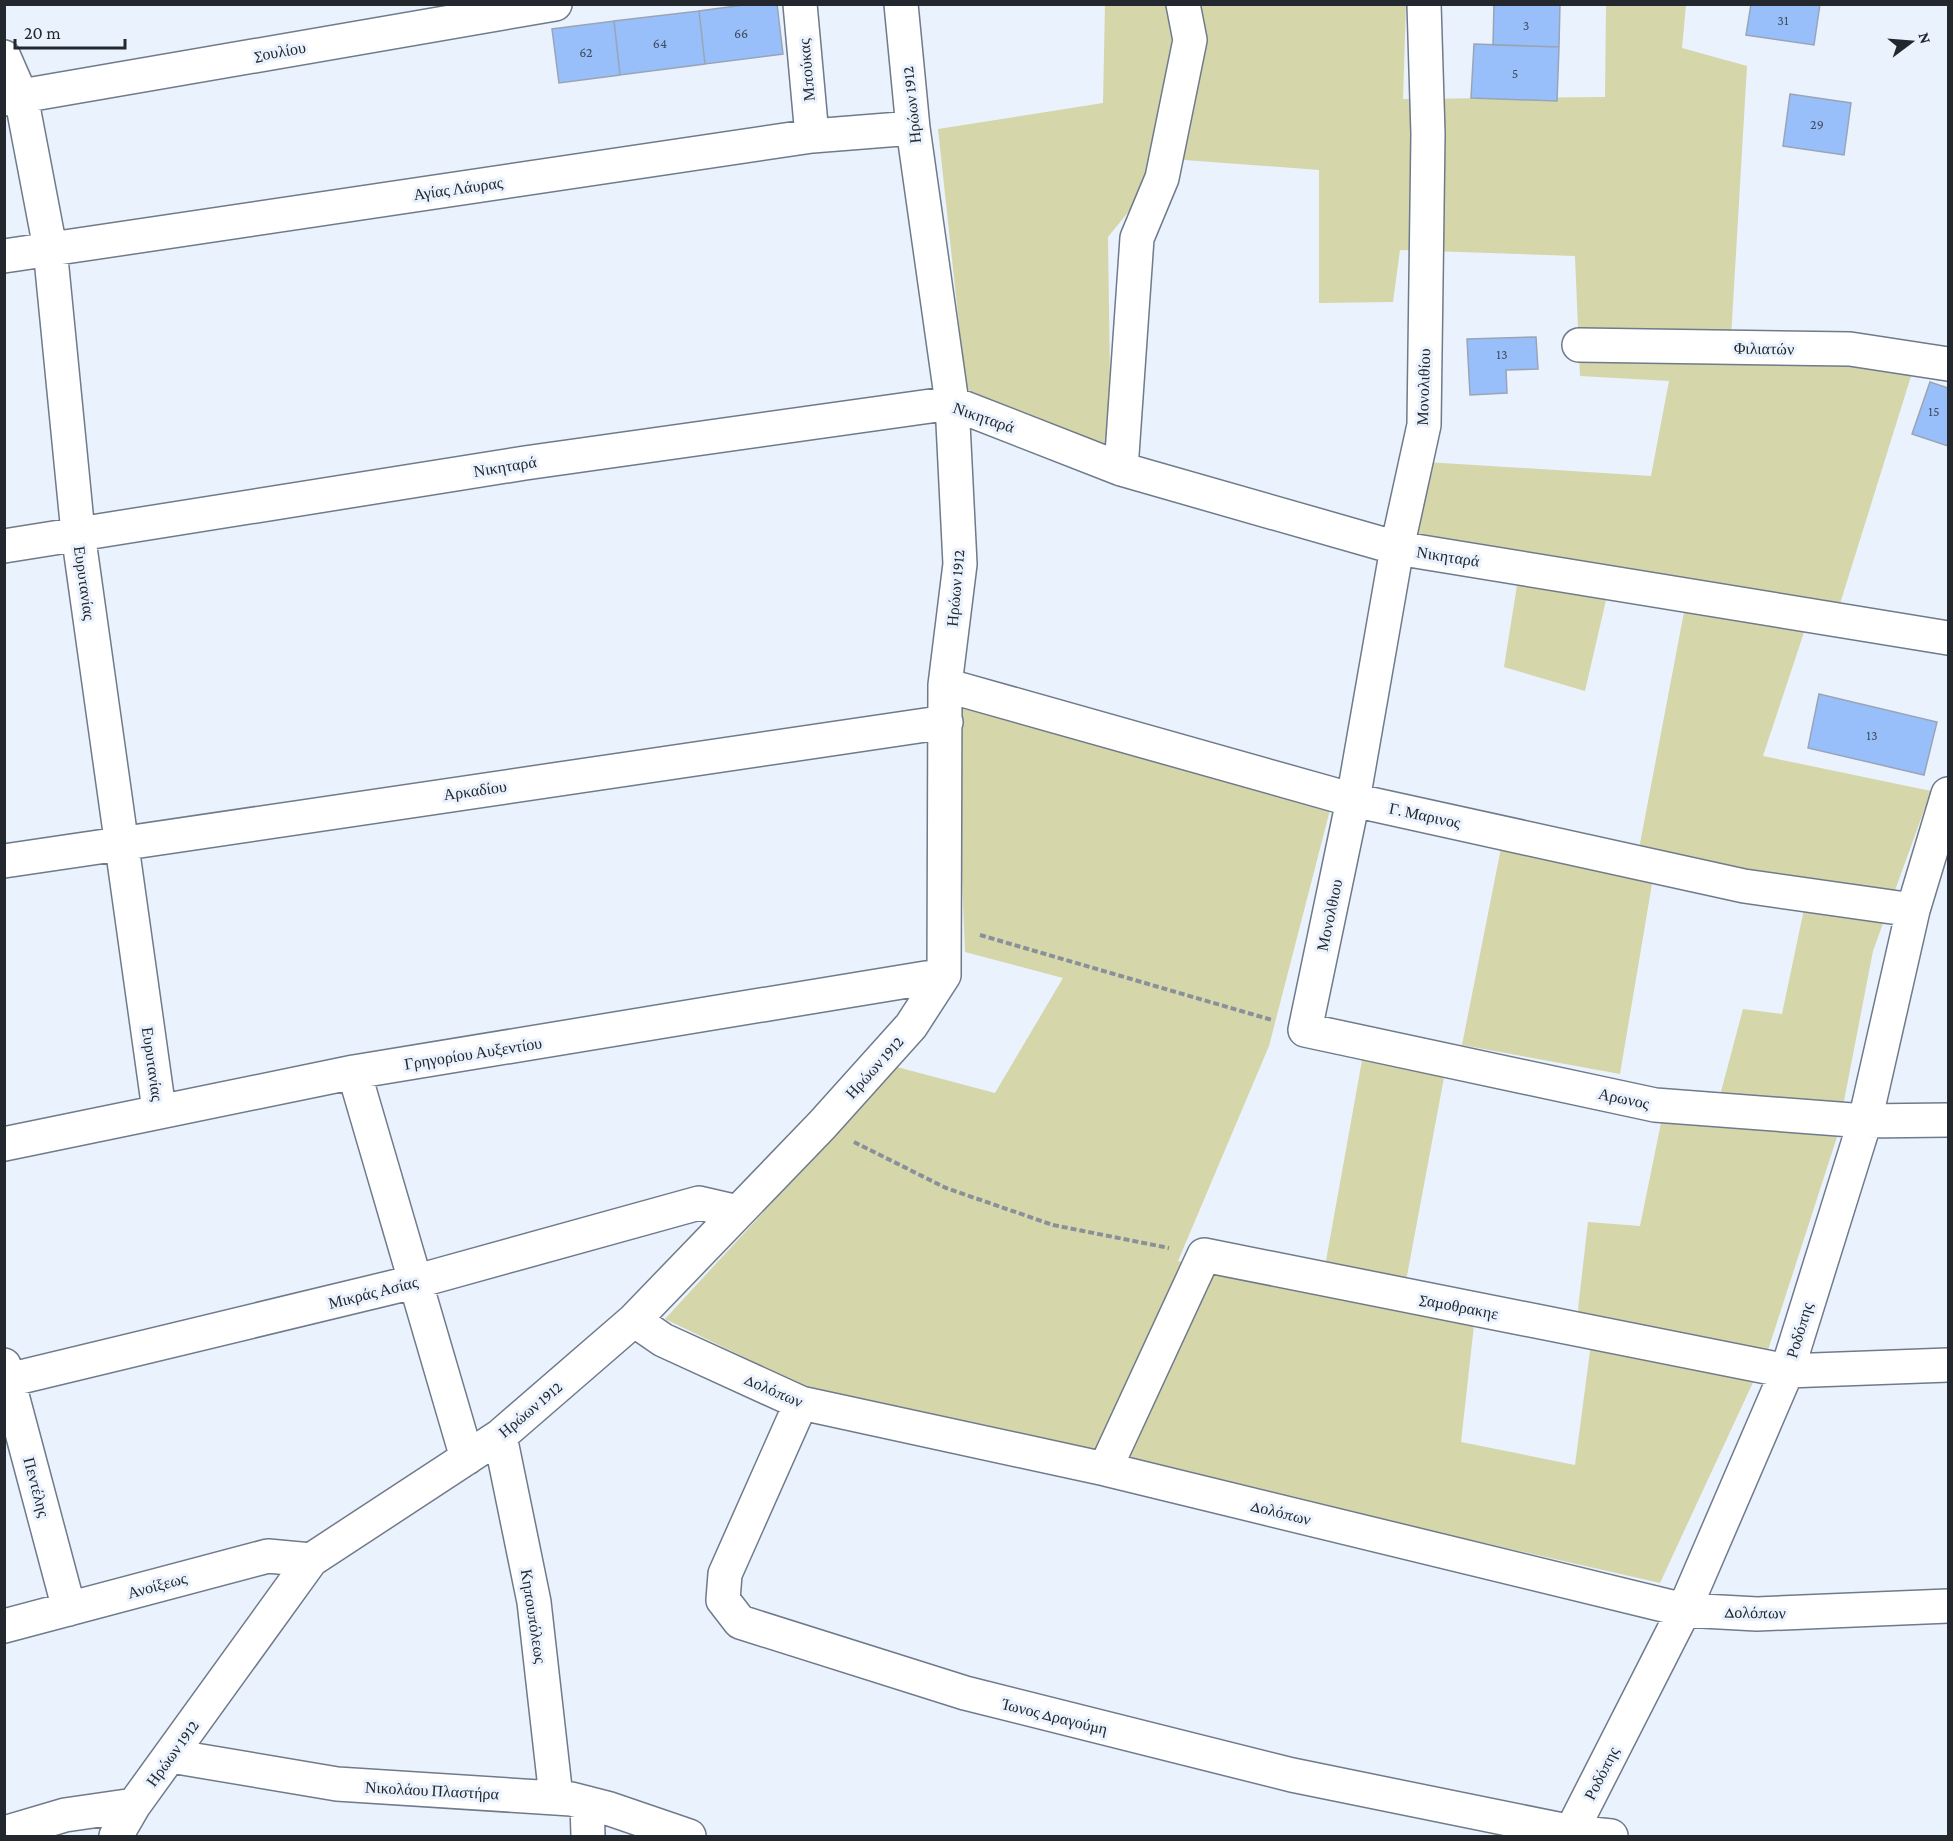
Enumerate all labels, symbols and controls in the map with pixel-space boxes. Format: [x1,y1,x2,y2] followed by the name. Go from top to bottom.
[15,12,124,50] scale bar
[1777,12,1789,28] house number: 31
[1881,12,1941,72] north arrow
[1523,17,1529,33] house number: 3
[24,23,61,43] text: 20 m
[734,25,748,41] house number: 66
[1915,30,1935,46] text: N
[653,35,667,51] house number: 64
[795,37,818,102] street label: Μπούκας
[253,39,307,64] street label: Σουλίου
[579,44,593,60] house number: 62
[899,65,925,144] street label: Ηρώων 1912
[1512,65,1518,81] house number: 5
[1810,116,1824,132] house number: 29
[412,174,505,204] street label: Αγίας Λάυρας
[1734,339,1794,358] street label: Φιλιατών
[1496,346,1508,362] house number: 13
[1414,348,1433,426] street label: Μονολιθίου
[951,399,1017,437] street label: Νικηταρά
[1928,403,1940,419] house number: 15
[472,453,539,481] street label: Νικηταρά
[1415,543,1481,571] street label: Νικηταρά
[70,545,98,622] street label: Ευρυτανίας
[944,548,968,627] street label: Ηρώων 1912
[1866,727,1878,743] house number: 13
[442,778,508,804] street label: Αρκαδίου
[1388,800,1463,832] street label: Γ. Μαρινος
[1314,878,1345,953] street label: Μονολθιου
[138,1026,166,1103] street label: Ευρυτανίας
[842,1033,908,1102] street label: Ηρώων 1912
[403,1034,543,1074] street label: Γρηγορίου Αυξεντίου
[1597,1085,1652,1113] street label: Αρωνος
[327,1273,420,1313] street label: Μικράς Ασίας
[1418,1291,1500,1323] street label: Σαμοθρακηε
[1783,1300,1817,1360] street label: Ροδόπης
[742,1371,805,1410] street label: Δολόπων
[495,1378,566,1441] street label: Ηρώων 1912
[19,1455,53,1520] street label: Πεντέλης
[1249,1497,1313,1528] street label: Δολόπων
[517,1568,549,1665] street label: Κηπουπόλεως
[126,1569,189,1602] street label: Ανοίξεως
[1724,1603,1786,1622] street label: Δολόπων
[999,1695,1109,1739] street label: Ίωνος Δραγούμη
[143,1717,203,1790] street label: Ηρώων 1912
[1581,1743,1623,1803] street label: Ροδόπης
[365,1779,500,1804] street label: Νικολάου Πλαστήρα

